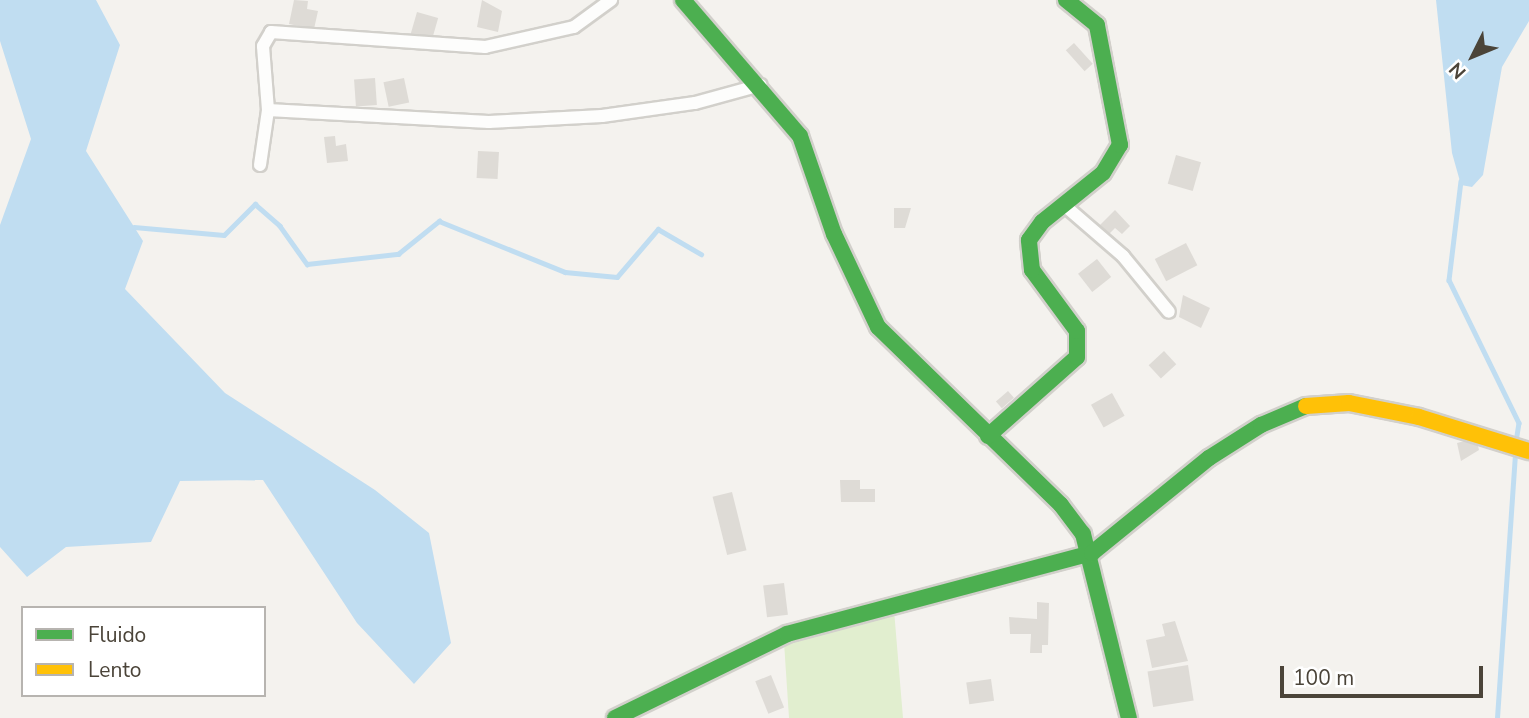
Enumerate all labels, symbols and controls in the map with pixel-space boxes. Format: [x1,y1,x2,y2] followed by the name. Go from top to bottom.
[1438,21,1508,91] north arrow
[1443,56,1472,84] text: N
[21,606,266,697] legend
[88,621,146,649] text: Fluido
[1284,652,1487,696] scale bar
[88,656,141,684] text: Lento
[1293,664,1354,692] text: 100 m

